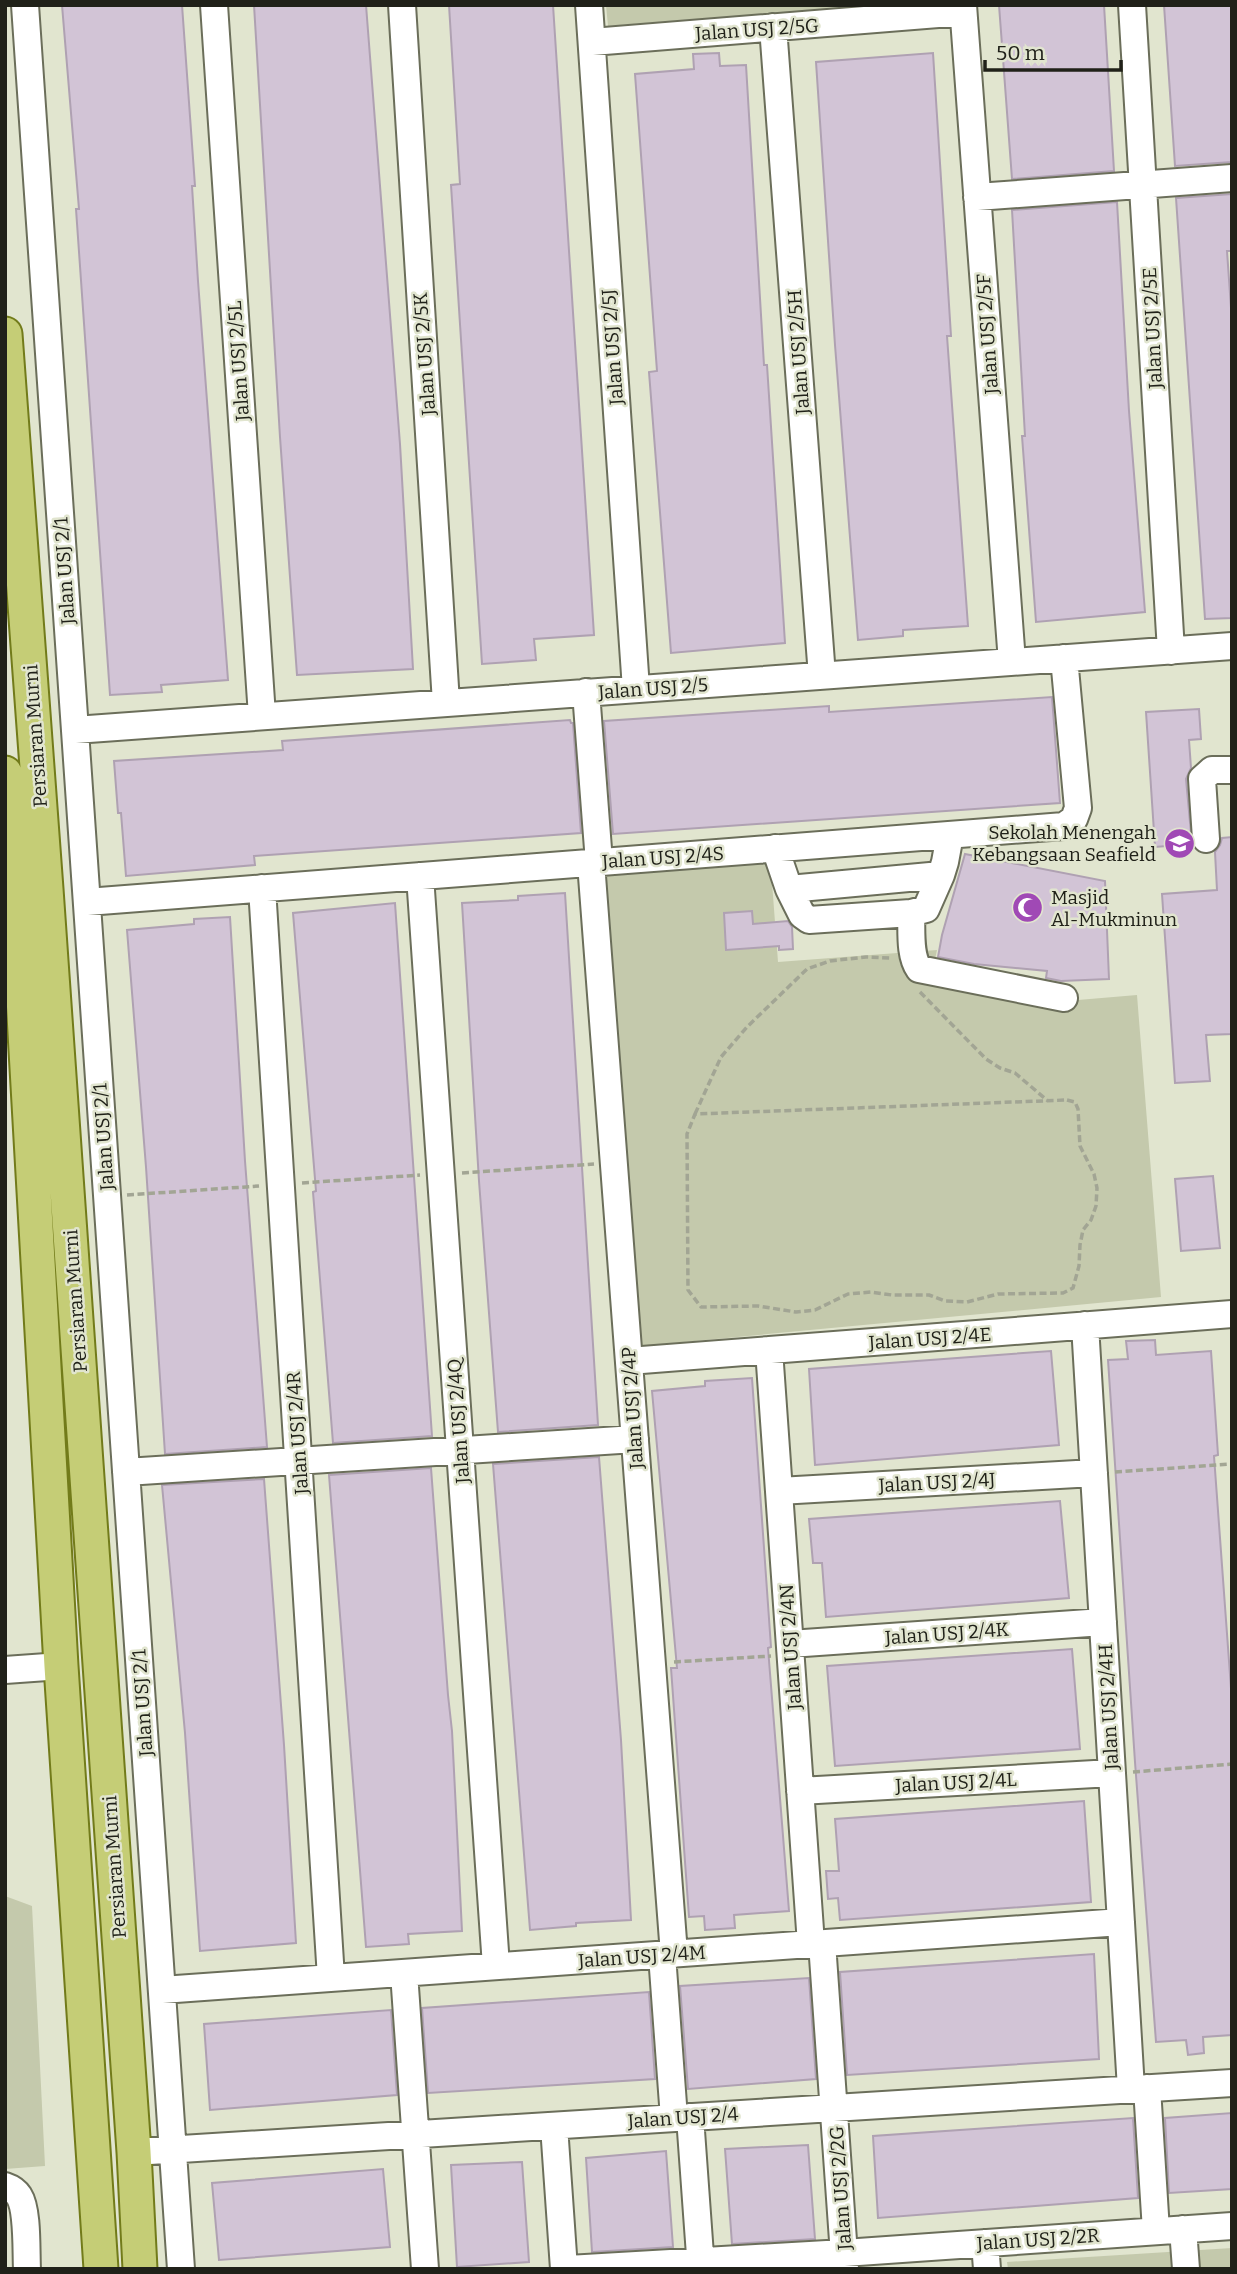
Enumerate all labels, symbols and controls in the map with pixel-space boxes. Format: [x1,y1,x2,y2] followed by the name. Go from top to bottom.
[693,14,820,45] street label: Jalan USJ 2/5G
[985,28,1122,72] scale bar
[996,40,1045,66] text: 50 m
[1138,267,1167,390] street label: Jalan USJ 2/5E
[972,273,1003,396] street label: Jalan USJ 2/5F
[597,288,628,407] street label: Jalan USJ 2/5J
[783,289,814,416] street label: Jalan USJ 2/5H
[409,291,440,417] street label: Jalan USJ 2/5K
[223,300,254,423] street label: Jalan USJ 2/5L
[49,516,80,626] street label: Jalan USJ 2/1
[19,664,52,808] street label: Persiaran Murni
[596,673,709,704] street label: Jalan USJ 2/5
[972,821,1156,866] place label: Sekolah Menengah Kebangsaan Seafield
[1162,826,1196,860] school or university icon: Sekolah Menengah Kebangsaan Seafield
[600,842,725,873] street label: Jalan USJ 2/4S
[1051,886,1177,931] place label: Masjid Al-Mukminun
[1011,891,1045,925] mosque icon: Masjid Al-Mukminun
[88,1082,119,1192] street label: Jalan USJ 2/1
[59,1229,92,1373] street label: Persiaran Murni
[867,1323,992,1354] street label: Jalan USJ 2/4E
[617,1346,648,1471] street label: Jalan USJ 2/4P
[443,1356,474,1485] street label: Jalan USJ 2/4Q
[282,1370,313,1496] street label: Jalan USJ 2/4R
[877,1468,996,1497] street label: Jalan USJ 2/4J
[775,1583,806,1712] street label: Jalan USJ 2/4N
[883,1618,1010,1649] street label: Jalan USJ 2/4K
[1094,1643,1123,1771] street label: Jalan USJ 2/4H
[127,1648,158,1758] street label: Jalan USJ 2/1
[894,1768,1017,1797] street label: Jalan USJ 2/4L
[98,1795,131,1939] street label: Persiaran Murni
[577,1941,707,1972] street label: Jalan USJ 2/4M
[626,2102,739,2133] street label: Jalan USJ 2/4
[825,2125,856,2252] street label: Jalan USJ 2/2G
[975,2224,1100,2255] street label: Jalan USJ 2/2R

